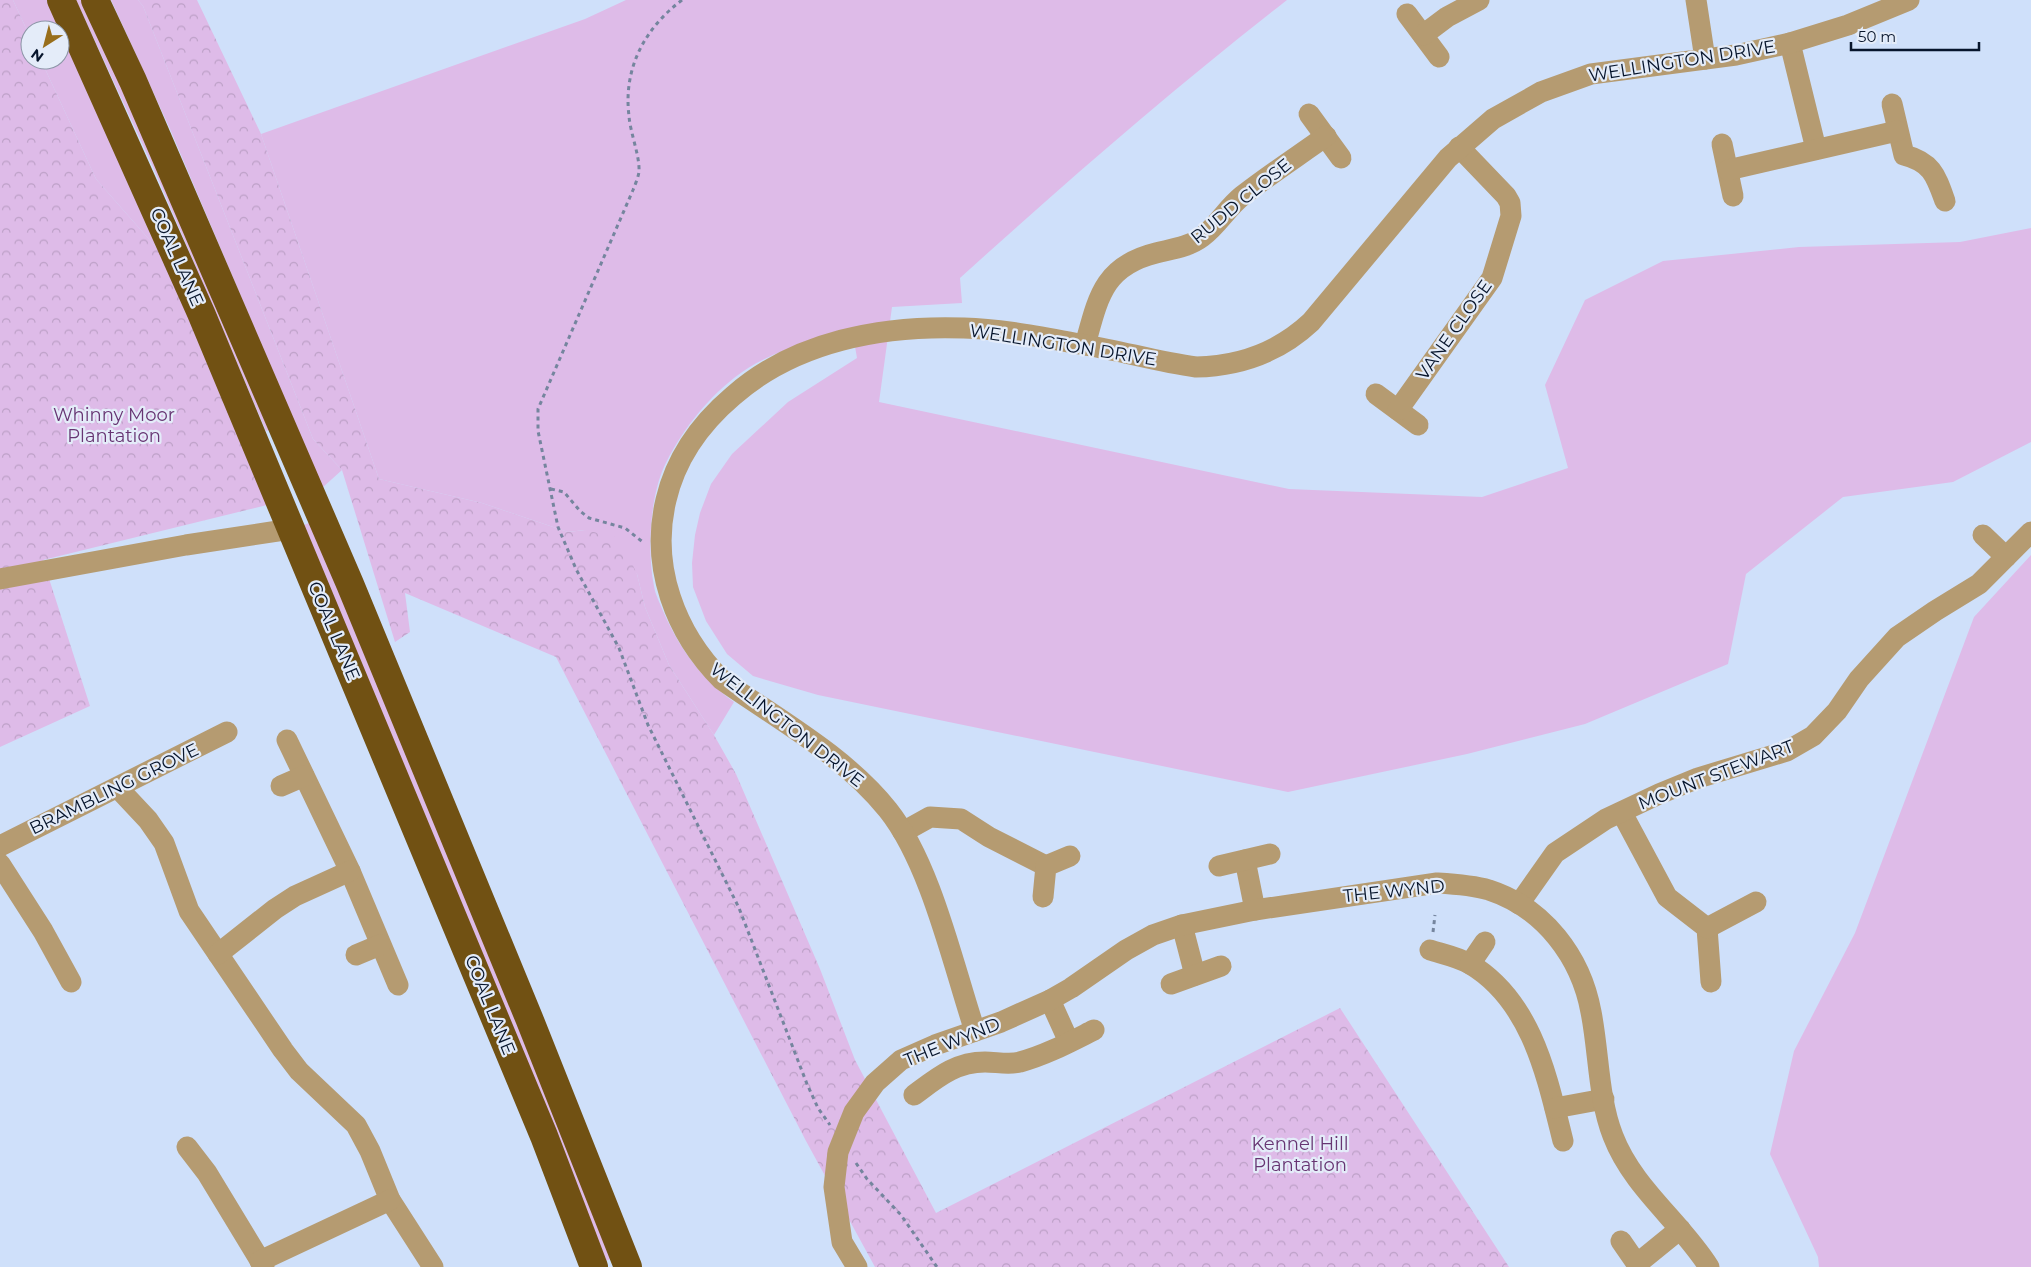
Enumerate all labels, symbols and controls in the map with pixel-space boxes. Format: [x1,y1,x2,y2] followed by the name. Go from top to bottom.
[20,20,70,70] north arrow
[1851,20,1978,52] scale bar
[1858,27,1896,46] text: 50 m
[1587,35,1777,87] street label: WELLINGTON DRIVE
[27,45,47,66] text: N
[1186,154,1296,248] street label: RUDD CLOSE
[146,204,208,310] street label: COAL LANE
[1411,276,1497,384] street label: VANE CLOSE
[968,319,1158,371] street label: WELLINGTON DRIVE
[53,404,175,447] park label: Whinny Moor Plantation
[303,578,365,684] street label: COAL LANE
[706,658,868,792] street label: WELLINGTON DRIVE
[1635,735,1797,815] street label: MOUNT STEWART
[26,738,202,840] street label: BRAMBLING GROVE
[1342,875,1446,907] street label: THE WYND
[460,952,520,1058] street label: COAL LANE
[901,1013,1003,1071] street label: THE WYND
[1251,1133,1349,1176] park label: Kennel Hill Plantation

